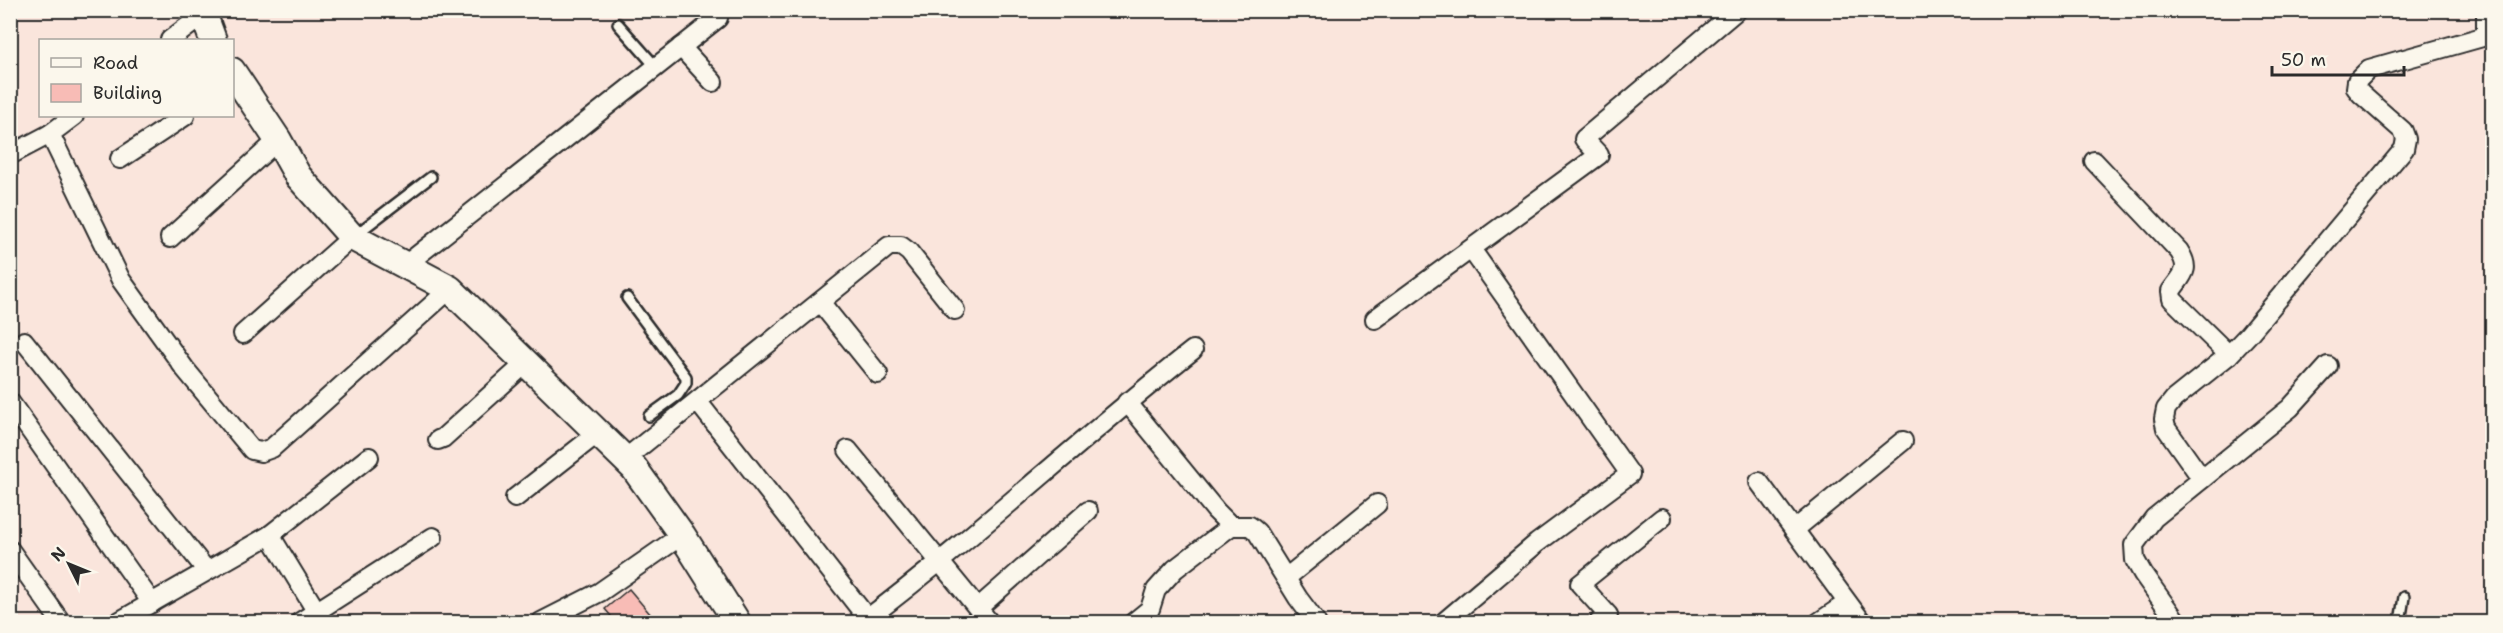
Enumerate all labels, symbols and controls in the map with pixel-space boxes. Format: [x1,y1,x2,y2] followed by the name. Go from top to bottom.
[39,39,234,117] legend
[2272,39,2404,77] scale bar
[2281,48,2326,72] text: 50 m
[93,51,138,75] text: Road
[93,81,162,105] text: Building
[39,534,99,594] north arrow
[46,542,70,566] text: N

